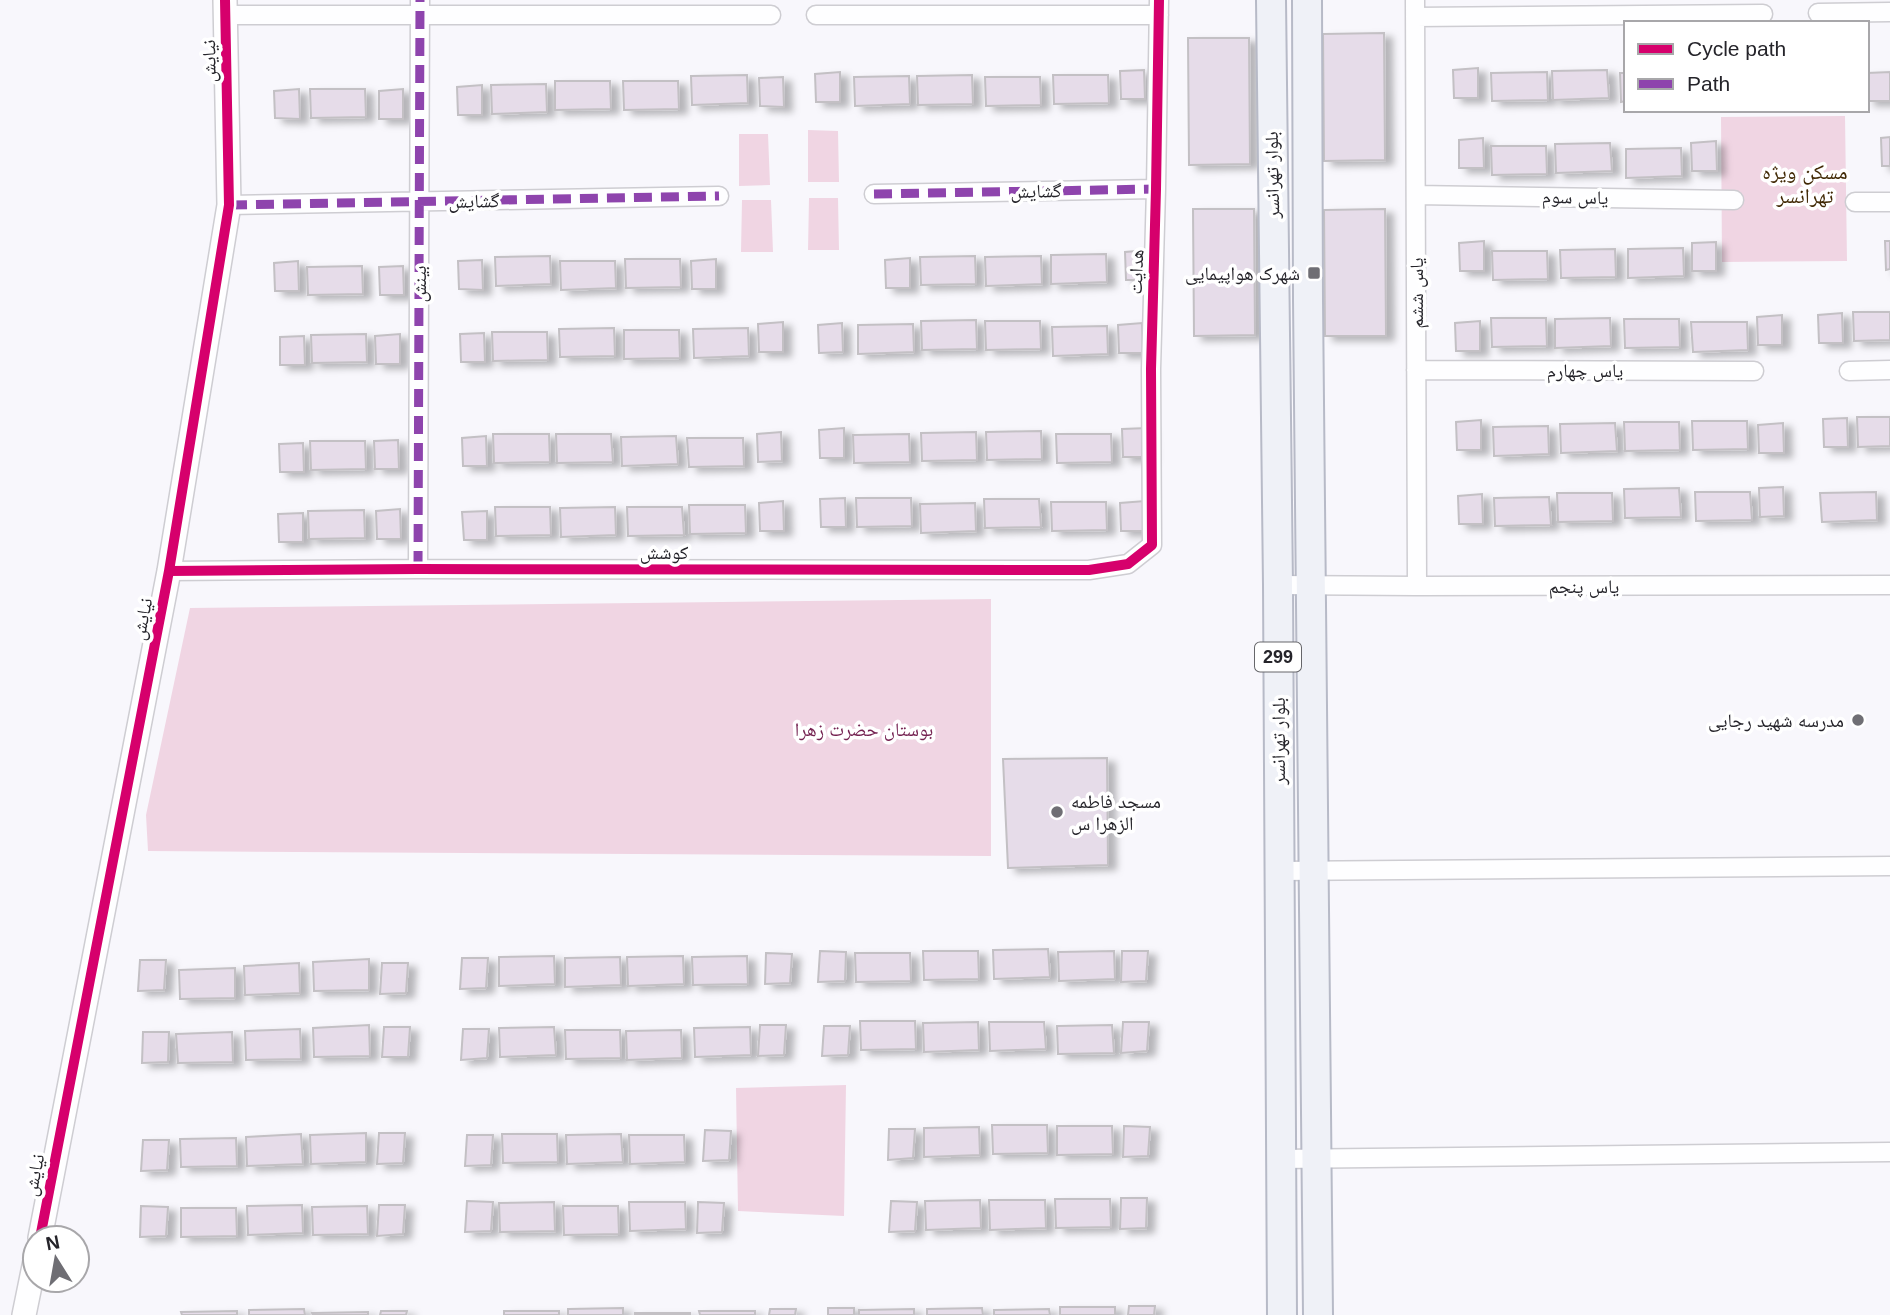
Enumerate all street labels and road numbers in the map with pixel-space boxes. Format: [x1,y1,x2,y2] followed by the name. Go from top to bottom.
[198,39,221,83] street label: نیایش
[1261,131,1284,220] street label: بلوار تهرانسر
[1010,180,1062,203] street label: گشایش
[1541,186,1609,211] street label: یاس سوم
[448,190,500,213] street label: گشایش
[1125,249,1148,295] street label: هدایت
[1406,257,1429,328] street label: یاس ششم
[409,266,431,302] street label: بینش
[1547,360,1623,384] street label: یاس چهارم
[640,542,688,564] street label: کوشش
[1549,576,1619,599] street label: یاس پنجم
[128,596,157,642] street label: نیایش
[1255,642,1301,672] road number: 299
[1268,697,1290,786] street label: بلوار تهرانسر
[20,1152,49,1198] street label: نیایش

